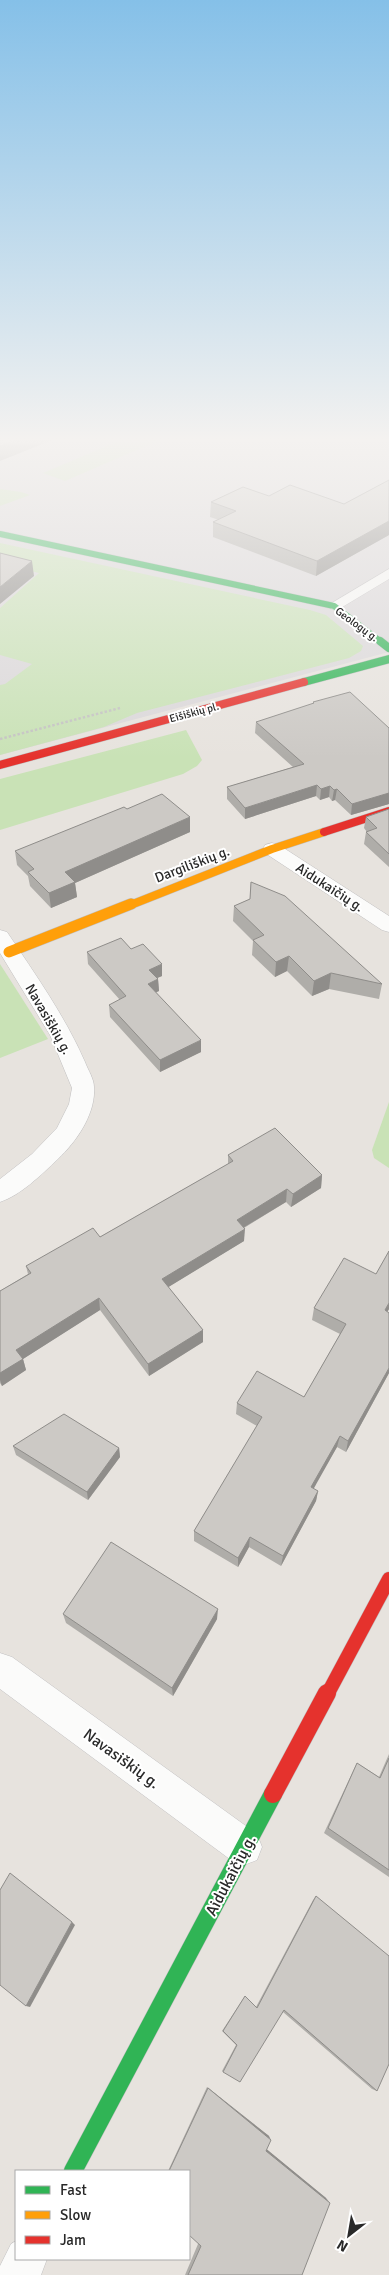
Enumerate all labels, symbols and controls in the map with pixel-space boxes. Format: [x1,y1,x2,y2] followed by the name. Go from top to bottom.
[333,604,381,644] street label: Geologų g.
[168,700,220,725] street label: Eišiškių pl.
[152,842,232,887] street label: Dargiliškių g.
[293,859,367,916] street label: Aidukaičių g.
[22,981,76,1057] street label: Navasiškių g.
[79,1724,164,1793] street label: Navasiškių g.
[201,1832,261,1919] street label: Aidukaičių g.
[15,2170,190,2260] legend
[60,2181,87,2199] text: Fast
[60,2206,91,2224] text: Slow
[324,2210,374,2260] north arrow
[60,2231,86,2249] text: Jam
[334,2236,351,2256] text: N

